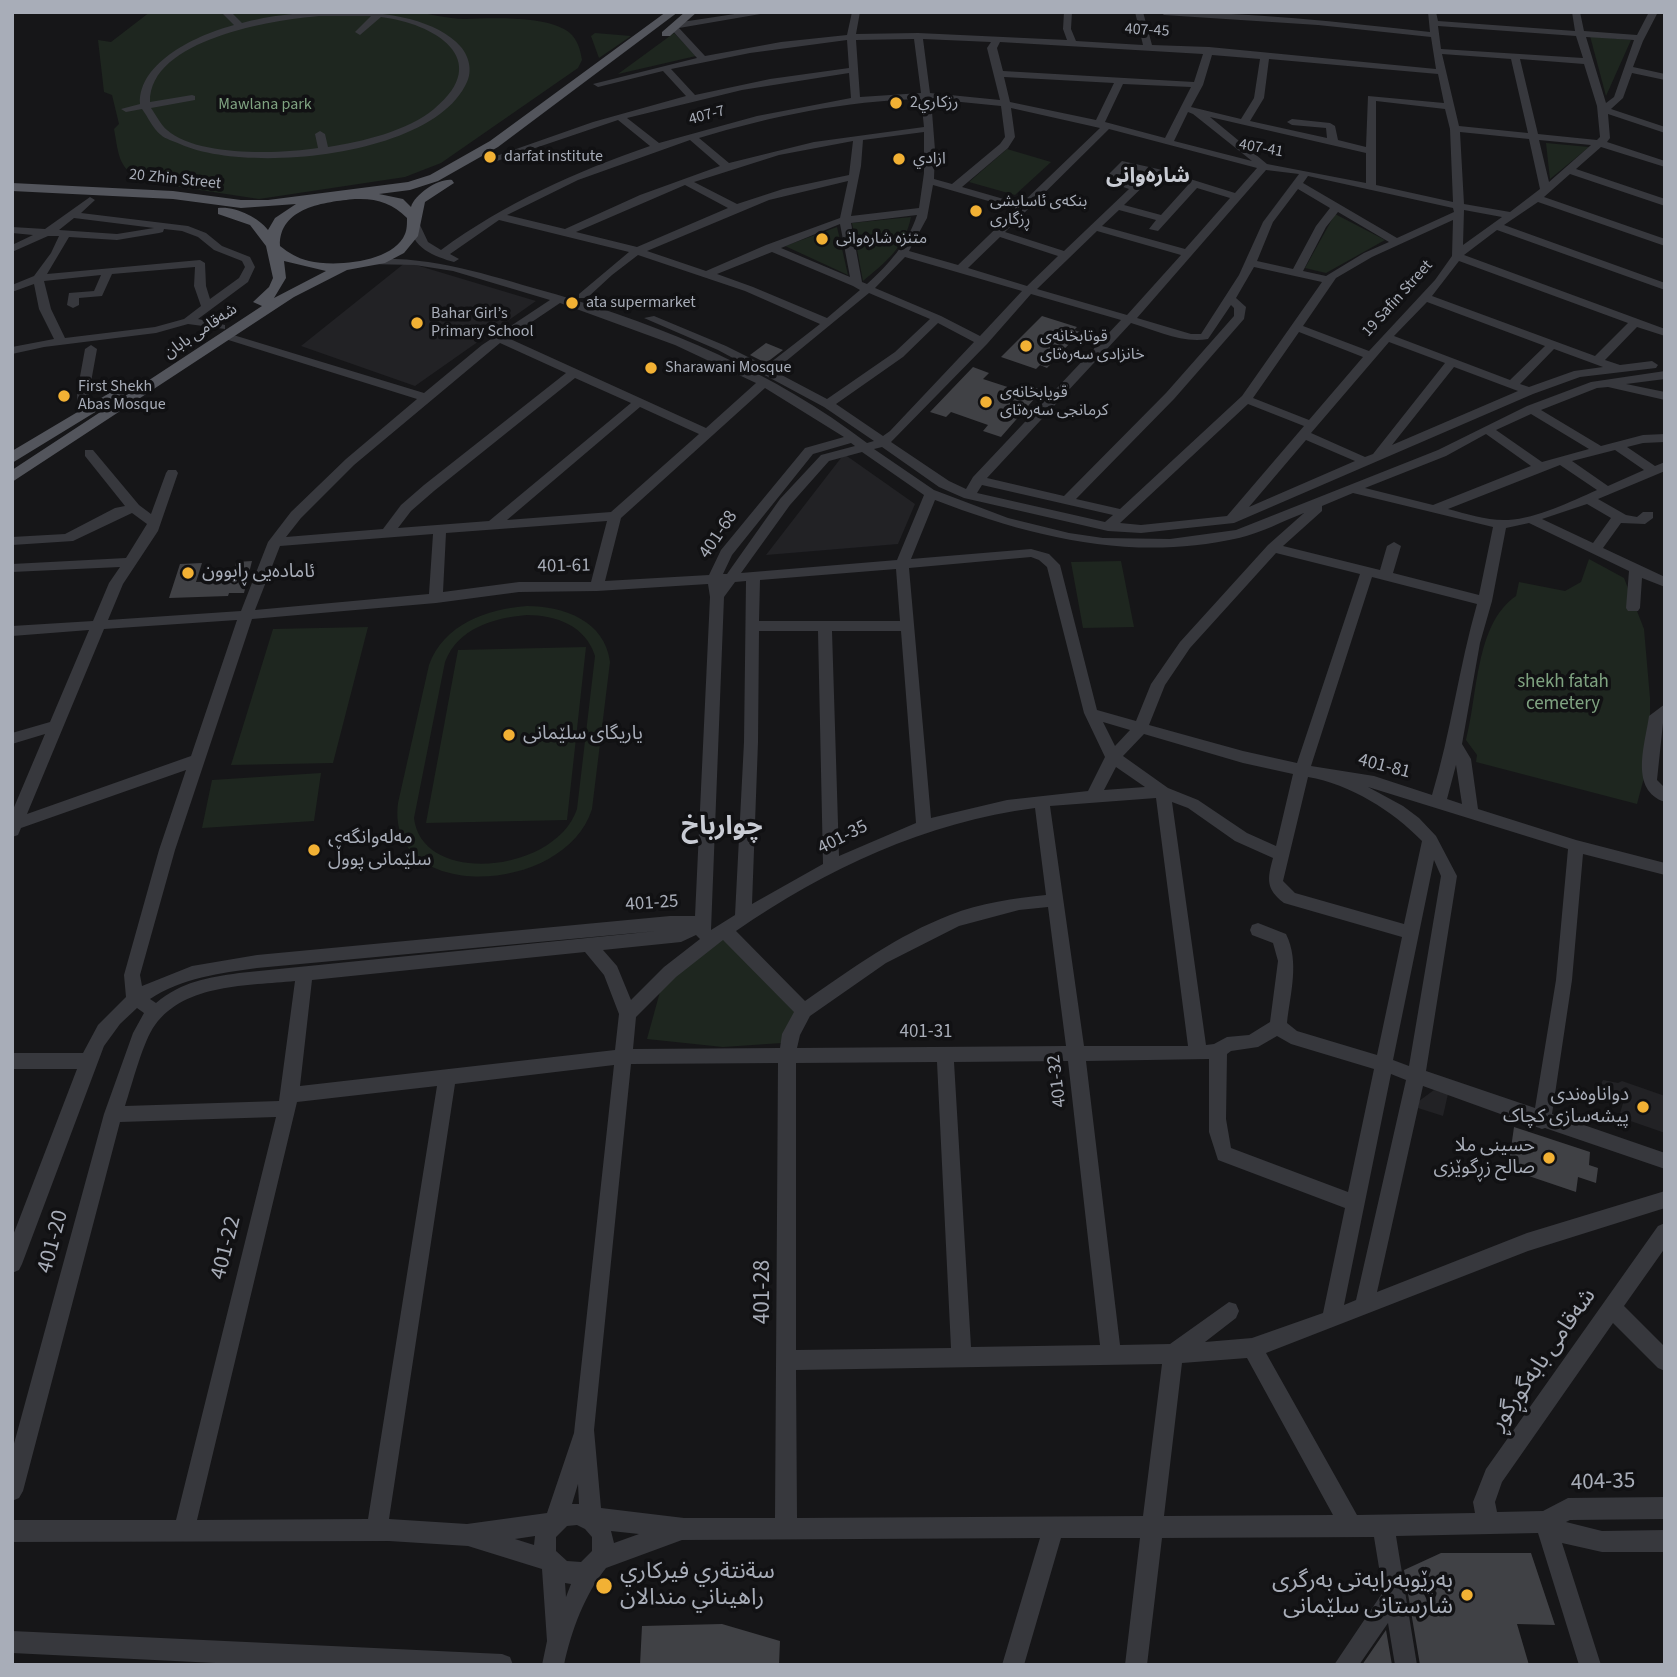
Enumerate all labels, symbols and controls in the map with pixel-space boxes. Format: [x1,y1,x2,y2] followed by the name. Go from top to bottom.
[1124,20,1170,42] street label: 407-45
[910,93,958,113] place label: رزكاري2
[218,95,312,115] park label: Mawlana park
[888,95,904,111] marker: رزكاري2
[687,102,727,130] street label: 407-7
[1237,136,1285,162] street label: 407-41
[504,147,603,167] place label: darfat institute
[482,149,498,165] marker: darfat institute
[913,149,946,169] place label: ازادي
[891,151,907,167] marker: ازادي
[1106,164,1190,190] district label: شارەوانی
[128,166,222,194] street label: 20 Zhin Street
[990,192,1087,230] place label: بنکەی ئاسایشی ڕزگاری
[968,203,984,219] marker: بنکەی ئاسایشی ڕزگاری
[836,229,927,249] place label: متنزه شارەوانی
[814,231,830,247] marker: متنزه شارەوانی
[1359,257,1437,341] street label: 19 Safin Street
[586,293,696,313] place label: ata supermarket
[564,295,580,311] marker: ata supermarket
[161,300,241,364] street label: شەقامی بابان
[431,304,533,342] place label: Bahar Girl’s Primary School
[409,315,425,331] marker: Bahar Girl’s Primary School
[1040,327,1145,365] place label: قوتابخانەی خانزادی سەرەتای
[1018,338,1034,354] marker: قوتابخانەی خانزادی سەرەتای
[665,358,791,378] place label: Sharawani Mosque
[643,360,659,376] marker: Sharawani Mosque
[78,377,166,415] place label: First Shekh Abas Mosque
[1000,383,1108,421] place label: قویابخانەی کرمانجی سەرەتای
[56,388,72,404] marker: First Shekh Abas Mosque
[978,394,994,410] marker: قویابخانەی کرمانجی سەرەتای
[695,507,743,563] street label: 401-68
[537,555,591,579] street label: 401-61
[202,562,315,584] place label: ئامادەیی ڕابوون
[180,565,196,581] marker: ئامادەیی ڕابوون
[1517,672,1609,716] park label: shekh fatah cemetery
[523,724,643,746] place label: یاریگای سلێمانی
[501,727,517,743] marker: یاریگای سلێمانی
[1355,750,1413,784] street label: 401-81
[681,812,763,844] district label: چوارباخ
[814,816,872,860] street label: 401-35
[328,828,431,872] place label: مەلەوانگەی سلێمانی پووڵ
[306,842,322,858] marker: مەلەوانگەی سلێمانی پووڵ
[625,891,679,917] street label: 401-25
[899,1022,953,1044] street label: 401-31
[1043,1053,1073,1109] street label: 401-32
[1503,1085,1629,1129] place label: دواناوەندی پیشەسازی کچاک
[1635,1099,1651,1115] marker: دواناوەندی پیشەسازی کچاک
[1434,1136,1535,1180] place label: حسینی ملا صالح زڕگوێزی
[1541,1150,1557,1166] marker: حسینی ملا صالح زڕگوێزی
[32,1207,76,1277] street label: 401-20
[206,1213,248,1283] street label: 401-22
[750,1260,778,1324] street label: 401-28
[1485,1284,1603,1436] street label: شەقامی بابەگوڕگوڕ
[1570,1468,1636,1498] street label: 404-35
[620,1559,775,1613] place label: سةنتةري فيركاري راهيناني مندالان
[1272,1568,1453,1622] place label: بەڕێوبەرایەتی بەرگری شارستانی سلێمانی
[594,1576,614,1596] marker: سةنتةري فيركاري راهيناني مندالان
[1459,1587,1475,1603] marker: بەڕێوبەرایەتی بەرگری شارستانی سلێمانی

